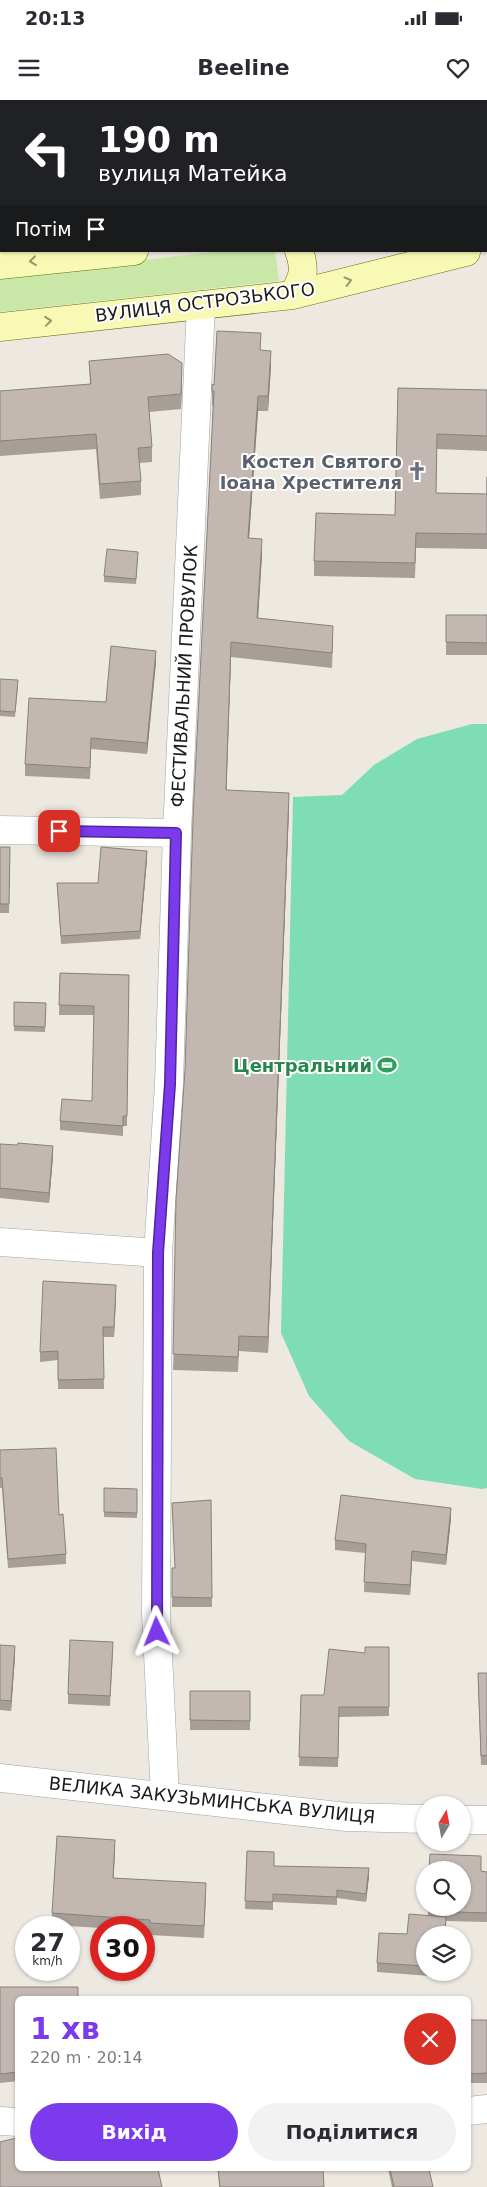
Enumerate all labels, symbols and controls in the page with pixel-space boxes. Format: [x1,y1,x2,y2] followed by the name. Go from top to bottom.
[25,7,85,29] text: 20:13
[15,54,43,82] icon: menu
[444,54,472,82] icon: heart
[197,55,290,80] text: Beeline
[15,120,80,185] icon: left
[98,120,220,160] text: 190 m
[98,161,287,186] text: вулиця Матейка
[82,215,110,243] icon: arrive
[15,218,72,240] text: Потім
[29,255,37,266] one-way arrow
[343,276,352,287] one-way arrow
[94,278,316,326] street label: ВУЛИЦЯ ОСТРОЗЬКОГО
[45,316,53,327] one-way arrow
[220,451,402,493] place label: Костел Святого Іоана Хрестителя
[406,460,428,482] church icon: Костел Святого Іоана Хрестителя
[167,544,201,808] street label: ФЕСТИВАЛЬНИЙ ПРОВУЛОК
[38,810,80,852] pin
[45,817,73,845] icon: arrive
[376,1054,398,1076] sports icon: Центральний
[233,1055,372,1076] place label: Центральний
[130,1605,182,1657] position arrow
[48,1772,376,1828] street label: ВЕЛИКА ЗАКУЗЬМИНСЬКА ВУЛИЦЯ
[416,1796,471,1851] north arrow
[416,1796,471,1981] map controls
[416,1861,471,1916] button: search
[90,1916,155,1981] speed limit sign: 30
[416,1926,471,1981] button: layers
[30,1928,65,1957] text: 27
[32,1954,63,1968] text: km/h
[30,2011,100,2046] text: 1 хв
[404,2013,456,2065] button: close
[30,2048,143,2067] text: 220 m · 20:14
[30,2103,238,2161] button: Вихід
[248,2103,456,2161] button: Поділитися

